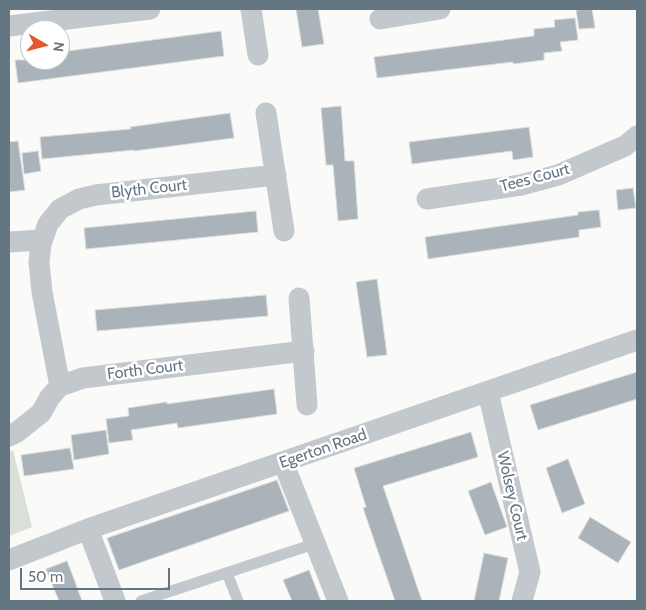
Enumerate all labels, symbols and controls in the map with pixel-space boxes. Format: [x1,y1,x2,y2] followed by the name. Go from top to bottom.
[20,20,70,70] north arrow
[49,41,68,53] text: N
[498,160,572,196] street label: Tees Court
[110,175,188,203] street label: Blyth Court
[106,356,184,384] street label: Forth Court
[277,425,369,473] street label: Egerton Road
[492,450,532,542] street label: Wolsey Court
[22,558,172,590] scale bar
[28,568,63,586] text: 50 m

